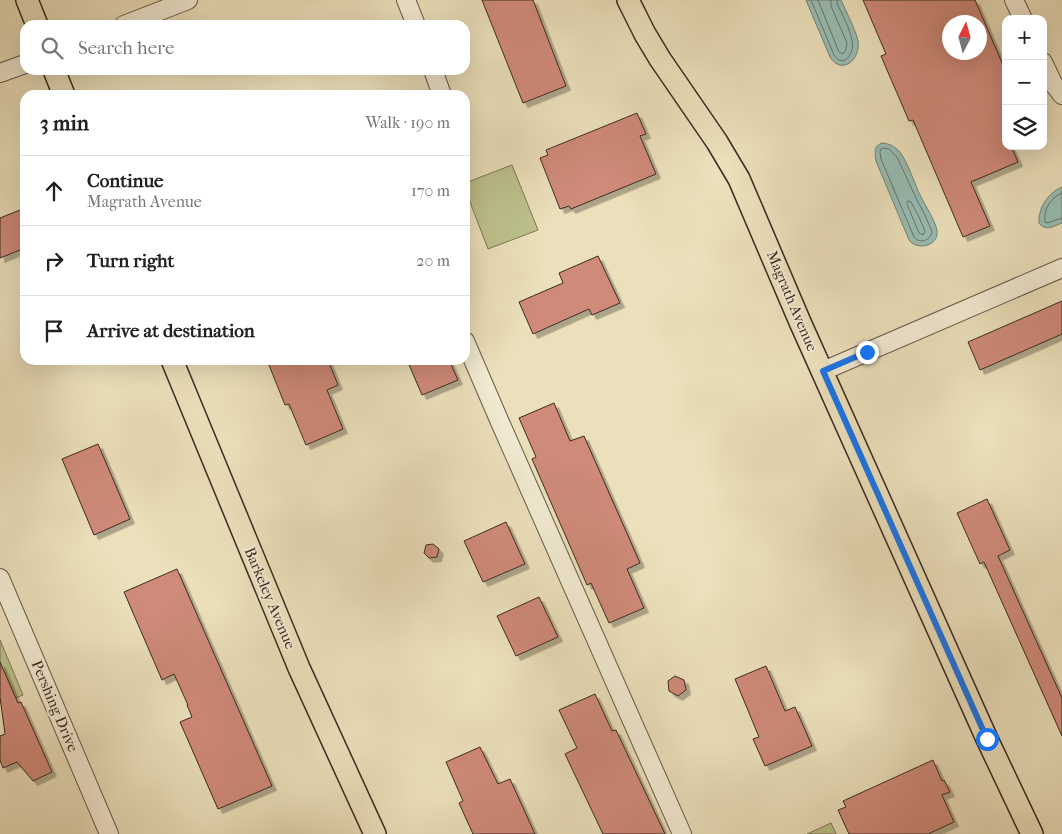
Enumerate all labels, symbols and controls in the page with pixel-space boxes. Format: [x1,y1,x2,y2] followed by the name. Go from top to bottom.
[942,15,987,60] north arrow
[1002,15,1047,150] map controls
[1002,15,1047,60] button: +
[20,20,470,75] search box
[38,34,66,62] icon: search
[78,37,174,59] text: Search here
[1002,60,1047,105] button: −
[1002,105,1047,150] button: layers
[40,111,89,135] text: 3 min
[366,113,450,132] text: Walk · 190 m
[87,170,163,192] text: Continue
[40,177,68,205] icon: ahead
[411,181,450,200] text: 170 m
[87,192,202,211] text: Magrath Avenue
[40,247,68,275] icon: right
[763,248,822,355] street label: Magrath Avenue
[87,250,174,272] text: Turn right
[416,251,450,270] text: 20 m
[40,317,68,345] icon: arrive
[87,320,255,342] text: Arrive at destination
[856,341,879,364] route end
[240,544,300,652] street label: Barkeley Avenue
[28,658,83,755] street label: Pershing Drive
[976,728,999,751] route start

